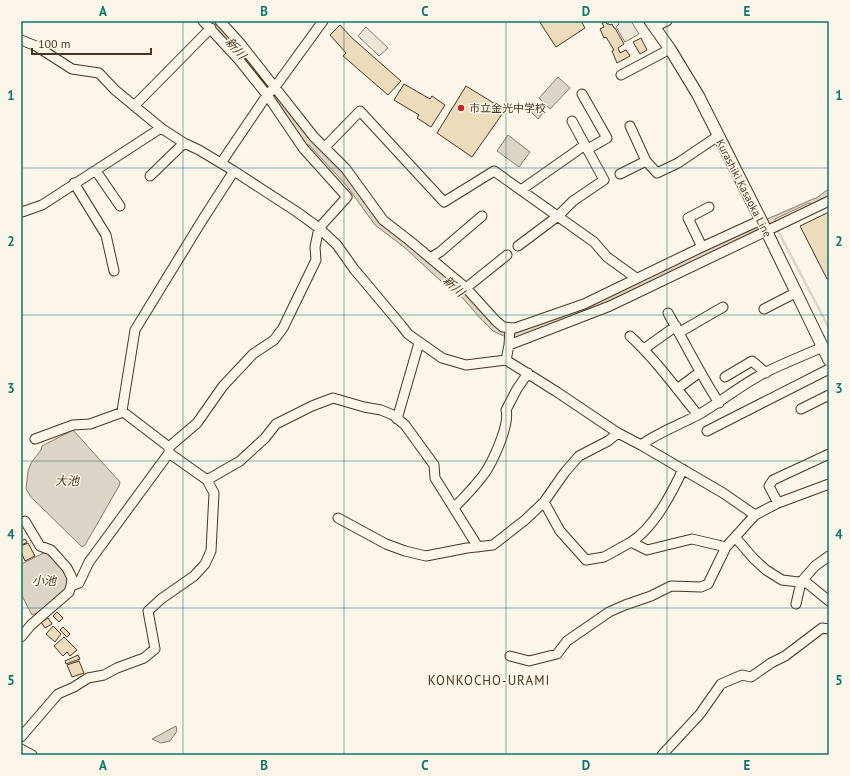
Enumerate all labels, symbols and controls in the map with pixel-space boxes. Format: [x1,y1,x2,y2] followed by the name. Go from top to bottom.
[99,3,107,20] text: A
[260,3,268,20] text: B
[421,3,429,20] text: C
[582,3,590,20] text: D
[744,3,751,20] text: E
[32,30,151,56] scale bar
[222,34,251,63] water label: 新川
[38,36,71,51] text: 100 m
[7,87,15,104] text: 1
[835,87,843,104] text: 1
[469,101,546,115] place label: 市立金光中学校
[456,103,466,113] marker: 市立金光中学校
[713,137,775,240] street label: Kurashiki Kasaoka Line
[7,233,15,250] text: 2
[835,233,843,250] text: 2
[440,272,469,301] water label: 新川
[7,380,15,397] text: 3
[835,380,843,397] text: 3
[55,473,80,488] water label: 大池
[7,526,15,543] text: 4
[835,526,843,543] text: 4
[32,573,57,588] water label: 小池
[7,672,15,689] text: 5
[428,672,550,689] district label: KONKOCHO-URAMI
[835,672,843,689] text: 5
[99,757,107,774] text: A
[260,757,268,774] text: B
[421,757,429,774] text: C
[582,757,590,774] text: D
[744,757,751,774] text: E

